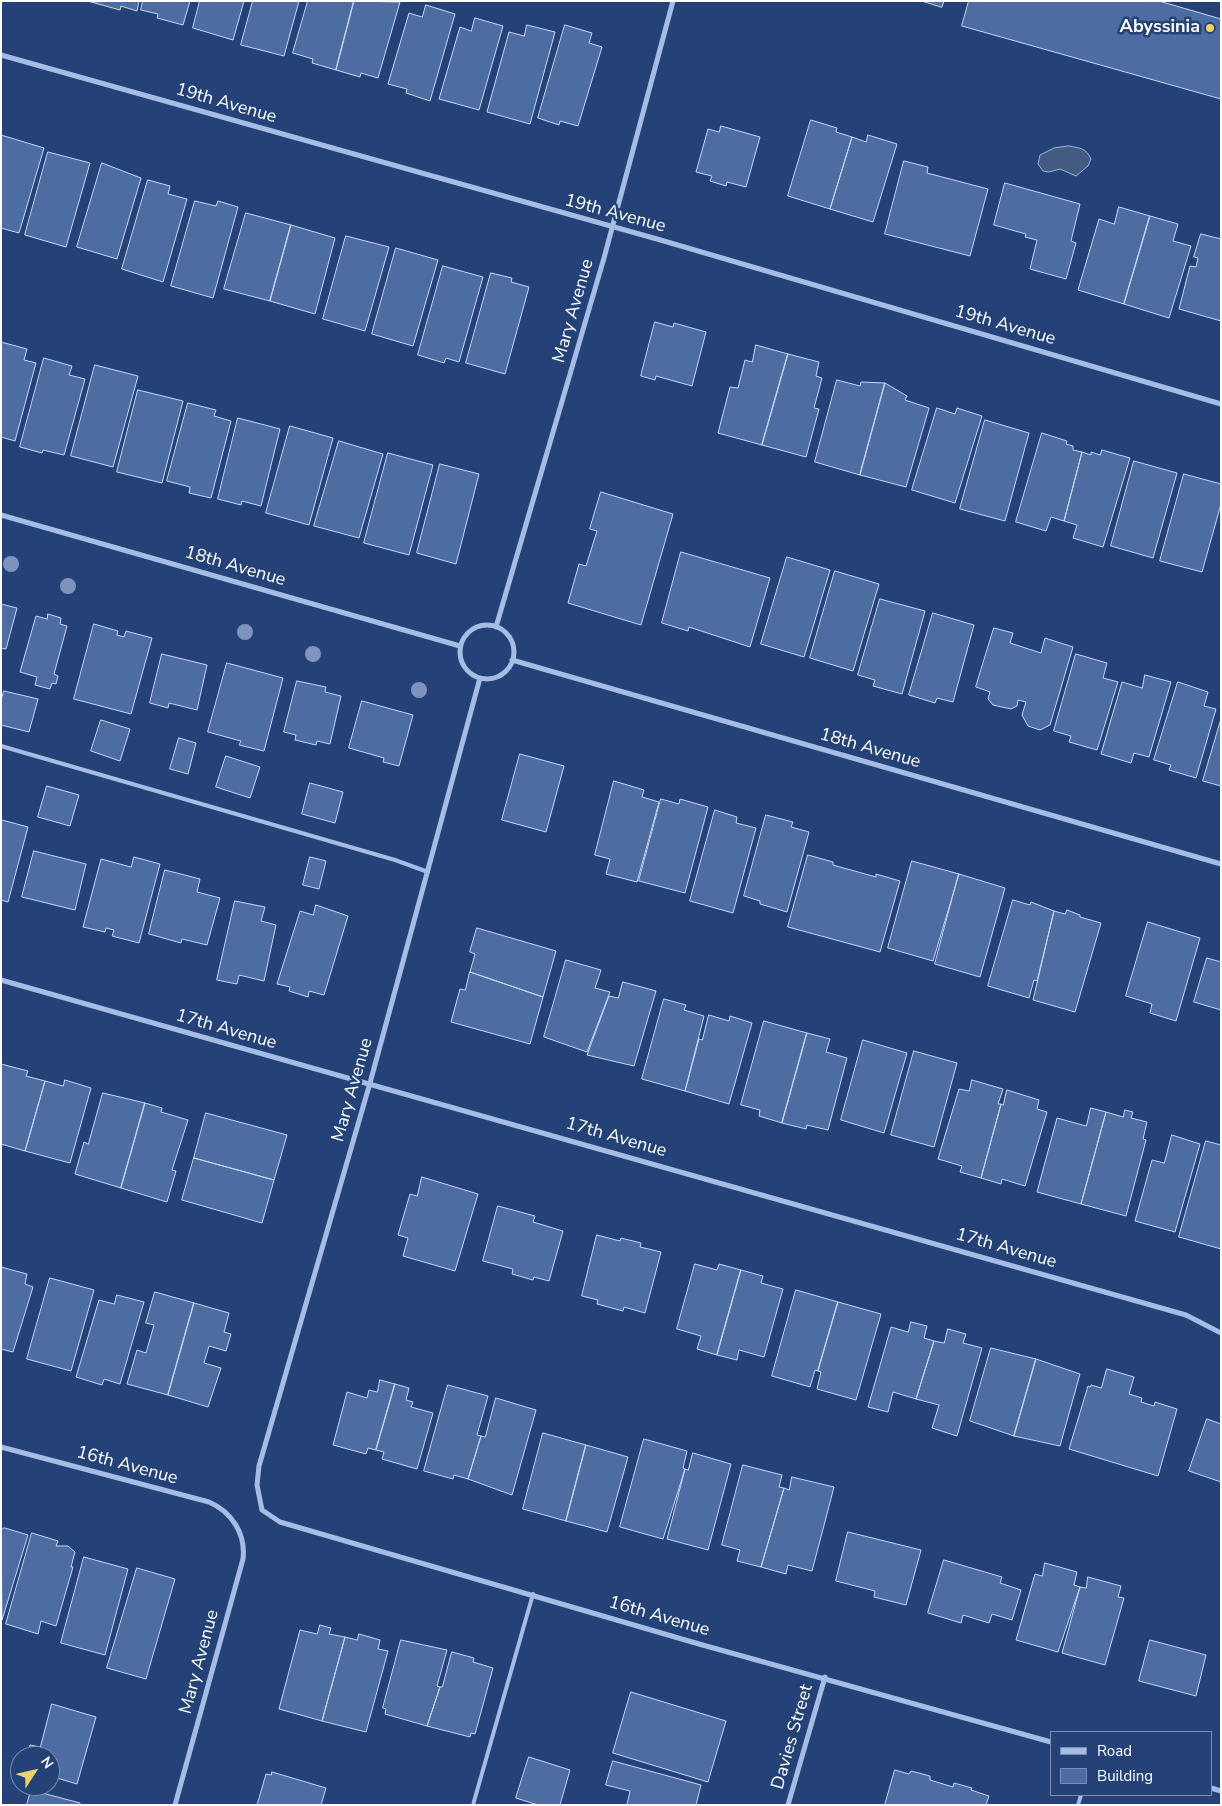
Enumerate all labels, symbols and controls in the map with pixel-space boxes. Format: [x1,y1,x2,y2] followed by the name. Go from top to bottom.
[1120,17,1200,39] place label: Abyssinia
[1204,22,1216,34] marker: Abyssinia
[173,79,279,129] street label: 19th Avenue
[562,190,668,238] street label: 19th Avenue
[549,257,599,365] street label: Mary Avenue
[952,301,1058,351] street label: 19th Avenue
[182,542,288,592] street label: 18th Avenue
[817,724,923,774] street label: 18th Avenue
[173,1005,279,1055] street label: 17th Avenue
[328,1036,378,1144] street label: Mary Avenue
[563,1113,669,1163] street label: 17th Avenue
[953,1224,1059,1274] street label: 17th Avenue
[74,1442,180,1490] street label: 16th Avenue
[606,1592,712,1642] street label: 16th Avenue
[176,1608,224,1716] street label: Mary Avenue
[768,1682,818,1792] street label: Davies Street
[1050,1731,1212,1796] legend
[1097,1741,1132,1761] text: Road
[10,1746,60,1796] north arrow
[36,1753,58,1772] text: N
[1097,1766,1153,1786] text: Building

